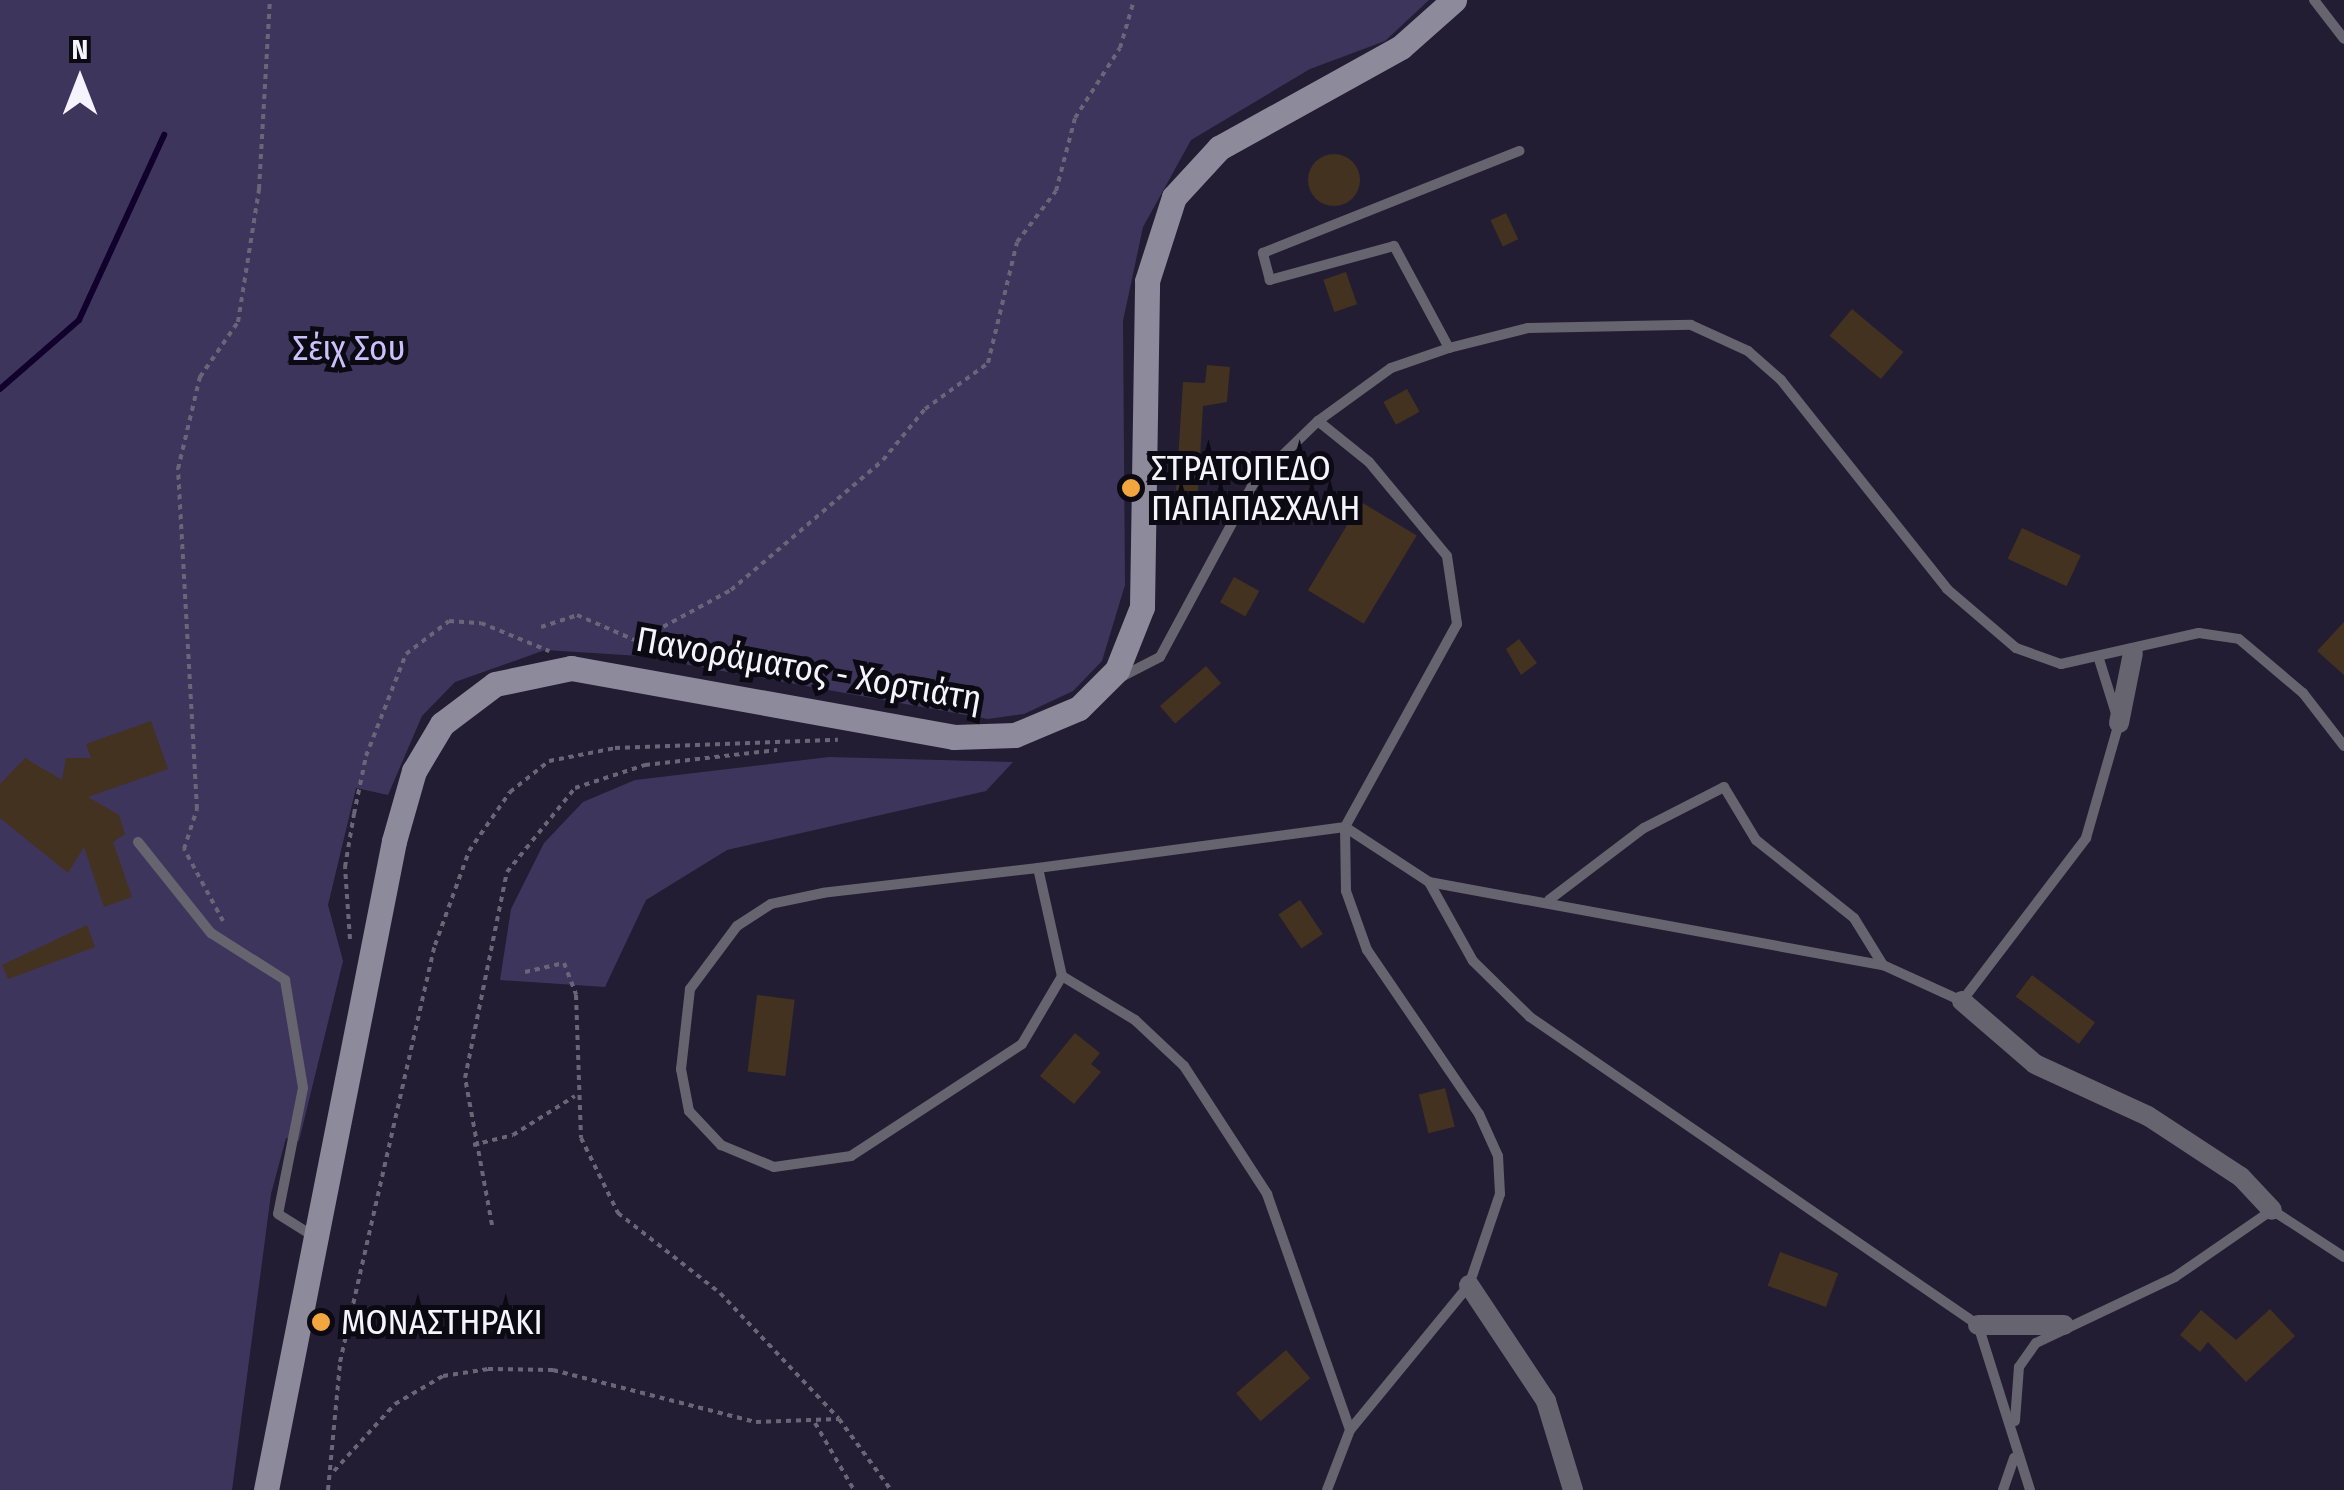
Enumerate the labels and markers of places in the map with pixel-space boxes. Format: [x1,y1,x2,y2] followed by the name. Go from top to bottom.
[1151,447,1360,529] place label: ΣΤΡΑΤΟΠΕΔΟ ΠΑΠΑΠΑΣΧΑΛΗ
[1120,477,1142,499] marker: ΣΤΡΑΤΟΠΕΔΟ ΠΑΠΑΠΑΣΧΑΛΗ
[341,1301,543,1343] place label: ΜΟΝΑΣΤΗΡΑΚΙ
[310,1311,332,1333] marker: ΜΟΝΑΣΤΗΡΑΚΙ

